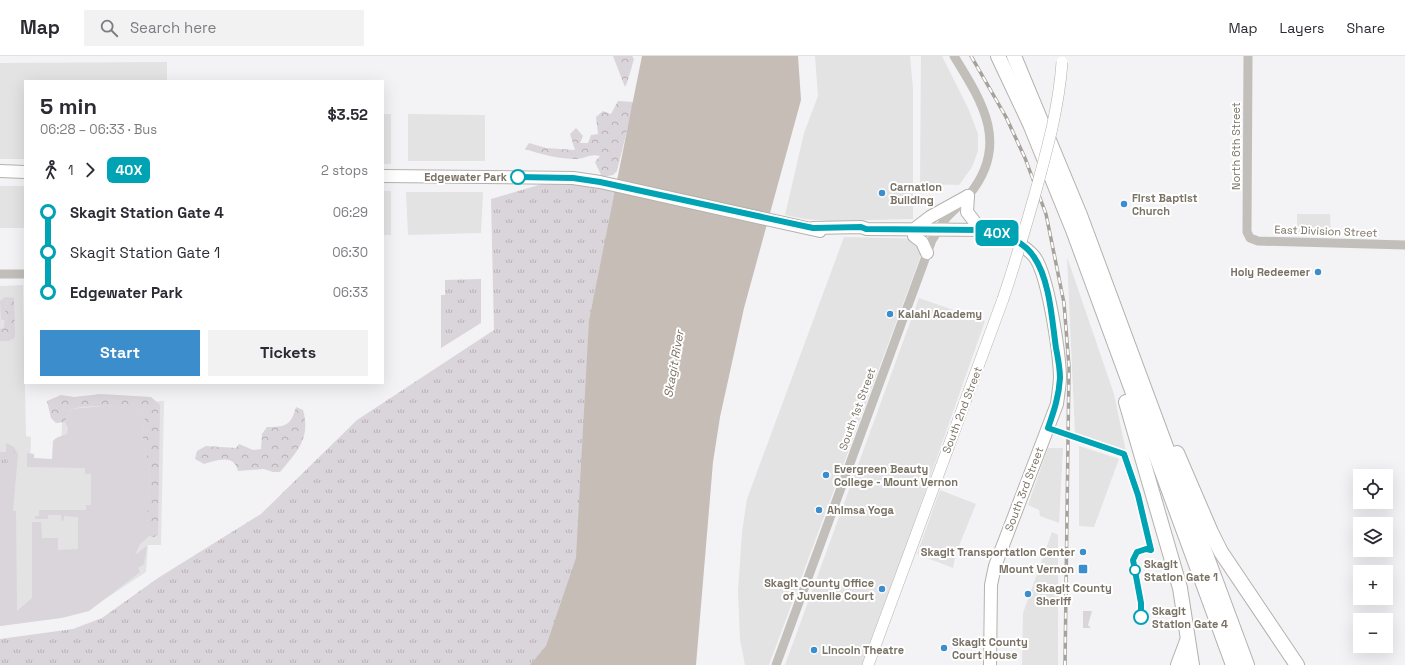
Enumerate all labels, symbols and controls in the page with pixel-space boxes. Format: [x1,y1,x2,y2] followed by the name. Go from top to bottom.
[84,10,364,46] search box
[20,15,60,40] text: Map
[98,17,120,39] icon: search
[130,18,216,37] text: Search here
[1228,19,1258,37] text: Map
[1280,19,1324,37] text: Layers
[1346,19,1385,37] text: Share
[40,92,97,120] text: 5 min
[1229,102,1243,190] street label: North 6th Street
[328,105,368,124] text: $3.52
[40,121,157,138] text: 06:28 – 06:33 · Bus
[40,159,62,181] icon: walk
[79,159,101,181] icon: forward
[115,161,142,179] text: 40X
[68,162,73,179] text: 1
[321,162,368,179] text: 2 stops
[510,169,526,185] marker: Edgewater Park
[424,170,508,184] place label: Edgewater Park
[890,180,942,207] place label: Carnation Building
[877,188,887,198] marker: Carnation Building
[1132,191,1198,218] place label: First Baptist Church
[1119,199,1129,209] marker: First Baptist Church
[70,203,224,222] text: Skagit Station Gate 4
[333,204,368,221] text: 06:29
[974,220,1020,246] line badge: 40X
[1274,222,1378,240] street label: East Division Street
[984,224,1011,242] text: 40X
[70,243,220,262] text: Skagit Station Gate 1
[332,244,368,261] text: 06:30
[1230,265,1311,279] place label: Holy Redeemer
[1313,267,1323,277] marker: Holy Redeemer
[70,283,183,302] text: Edgewater Park
[333,284,368,301] text: 06:33
[898,307,982,321] place label: Kalahi Academy
[885,309,895,319] marker: Kalahi Academy
[660,328,688,399] water label: Skagit River
[40,330,200,376] button: Start
[208,330,368,376] button: Tickets
[939,365,985,455] street label: South 2nd Street
[836,366,878,452] street label: South 1st Street
[1002,445,1046,533] street label: South 3rd Street
[834,462,958,489] place label: Evergreen Beauty College - Mount Vernon
[1353,469,1393,653] map controls
[1353,469,1393,509] button: locate
[821,470,831,480] marker: Evergreen Beauty College - Mount Vernon
[827,503,894,517] place label: Ahimsa Yoga
[814,505,824,515] marker: Ahimsa Yoga
[1353,517,1393,557] button: layers
[921,545,1076,559] place label: Skagit Transportation Center
[1078,547,1088,557] marker: Skagit Transportation Center
[1144,557,1218,584] place label: Skagit Station Gate 1
[999,562,1074,576] place label: Mount Vernon
[1077,563,1089,575] marker: Mount Vernon
[1129,564,1141,576] marker: Skagit Station Gate 1
[1353,565,1393,605] button: +
[764,576,874,603] place label: Skagit County Office of Juvenile Court
[1036,581,1112,608] place label: Skagit County Sheriff
[877,584,887,594] marker: Skagit County Office of Juvenile Court
[1023,589,1033,599] marker: Skagit County Sheriff
[1152,604,1228,631] place label: Skagit Station Gate 4
[1133,609,1149,625] marker: Skagit Station Gate 4
[1353,613,1393,653] button: −
[952,635,1028,662] place label: Skagit County Court House
[822,643,904,657] place label: Lincoln Theatre
[939,643,949,653] marker: Skagit County Court House
[809,645,819,655] marker: Lincoln Theatre

